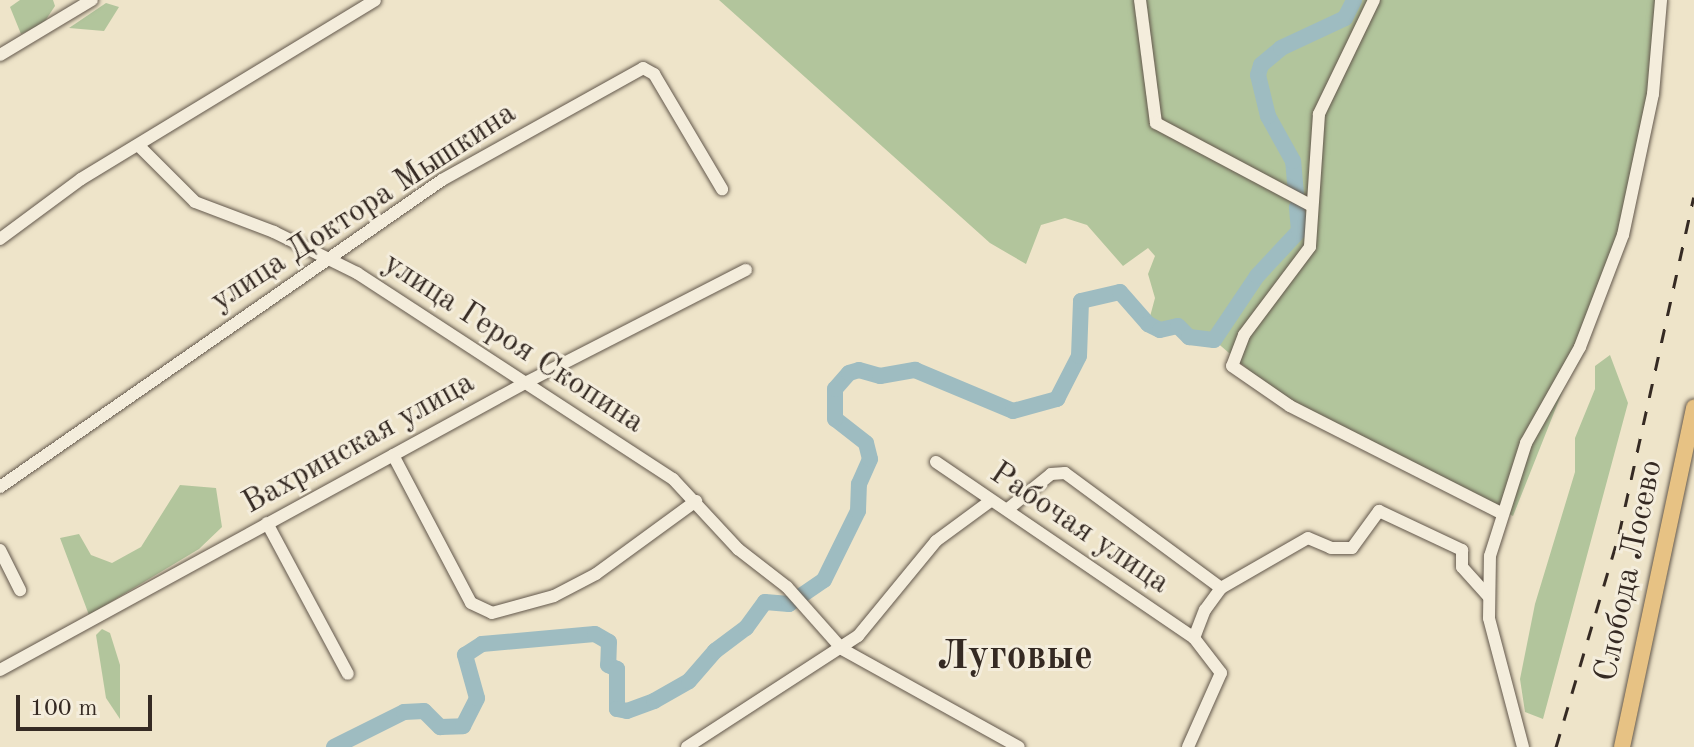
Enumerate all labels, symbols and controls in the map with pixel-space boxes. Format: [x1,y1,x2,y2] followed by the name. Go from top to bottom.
[204,95,524,321] street label: улица Доктора Мышкина
[375,245,651,443] street label: улица Героя Скопина
[236,364,482,524] street label: Вахринская улица
[982,455,1176,603] street label: Рабочая улица
[1588,457,1672,685] street label: Слобода Лосево
[937,634,1093,682] district label: Луговые
[20,679,156,729] scale bar
[30,697,98,721] text: 100 m

